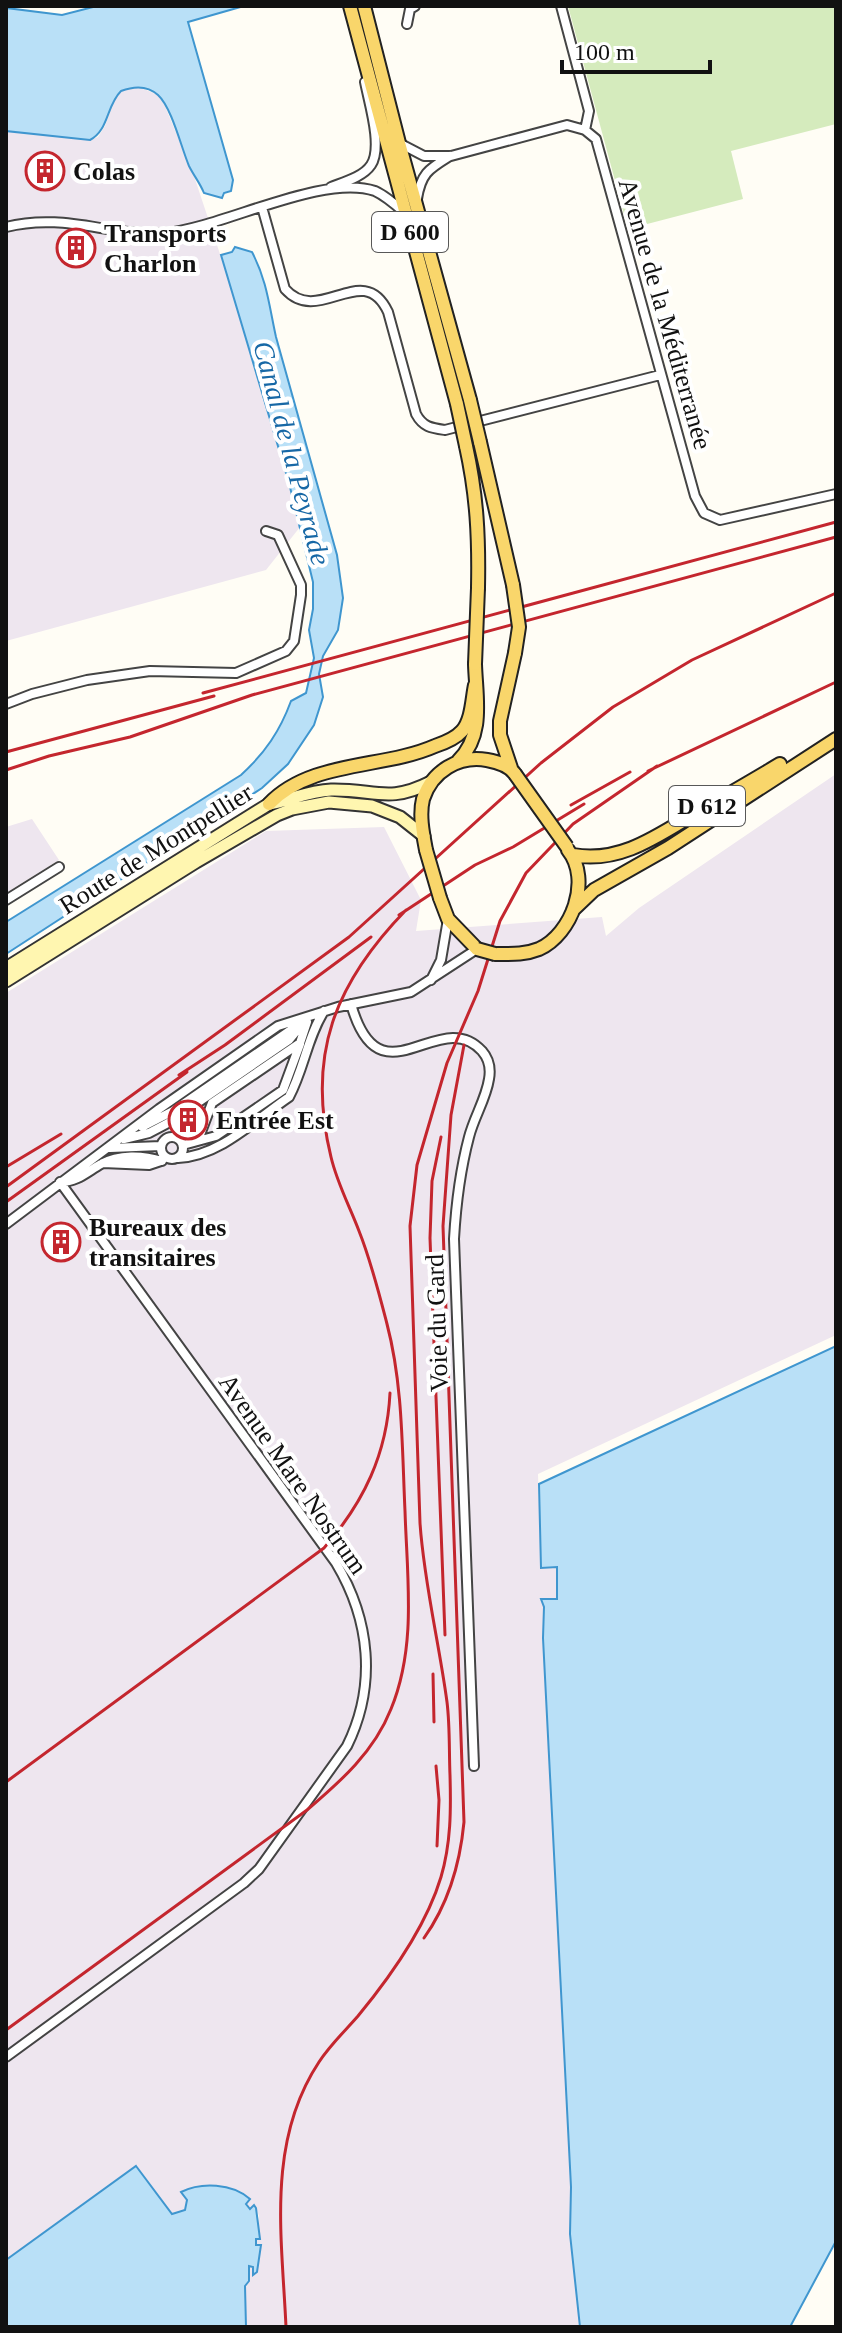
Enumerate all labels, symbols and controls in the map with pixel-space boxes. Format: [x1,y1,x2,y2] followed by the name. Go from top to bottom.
[562,24,710,74] scale bar
[574,39,635,65] text: 100 m
[24,150,66,192] building icon: Colas
[73,157,135,186] place label: Colas
[612,175,718,453] street label: Avenue de la Méditerranée
[372,212,448,252] road number: D 600
[104,219,226,278] place label: Transports Charlon
[55,227,97,269] building icon: Transports Charlon
[247,337,337,569] water label: Canal de la Peyrade
[54,778,258,920] street label: Route de Montpellier
[669,786,745,826] road number: D 612
[167,1099,209,1141] building icon: Entrée Est
[216,1106,334,1135] place label: Entrée Est
[89,1213,227,1272] place label: Bureaux des transitaires
[40,1221,82,1263] building icon: Bureaux des transitaires
[420,1253,454,1393] street label: Voie du Gard
[213,1368,373,1580] street label: Avenue Mare Nostrum

